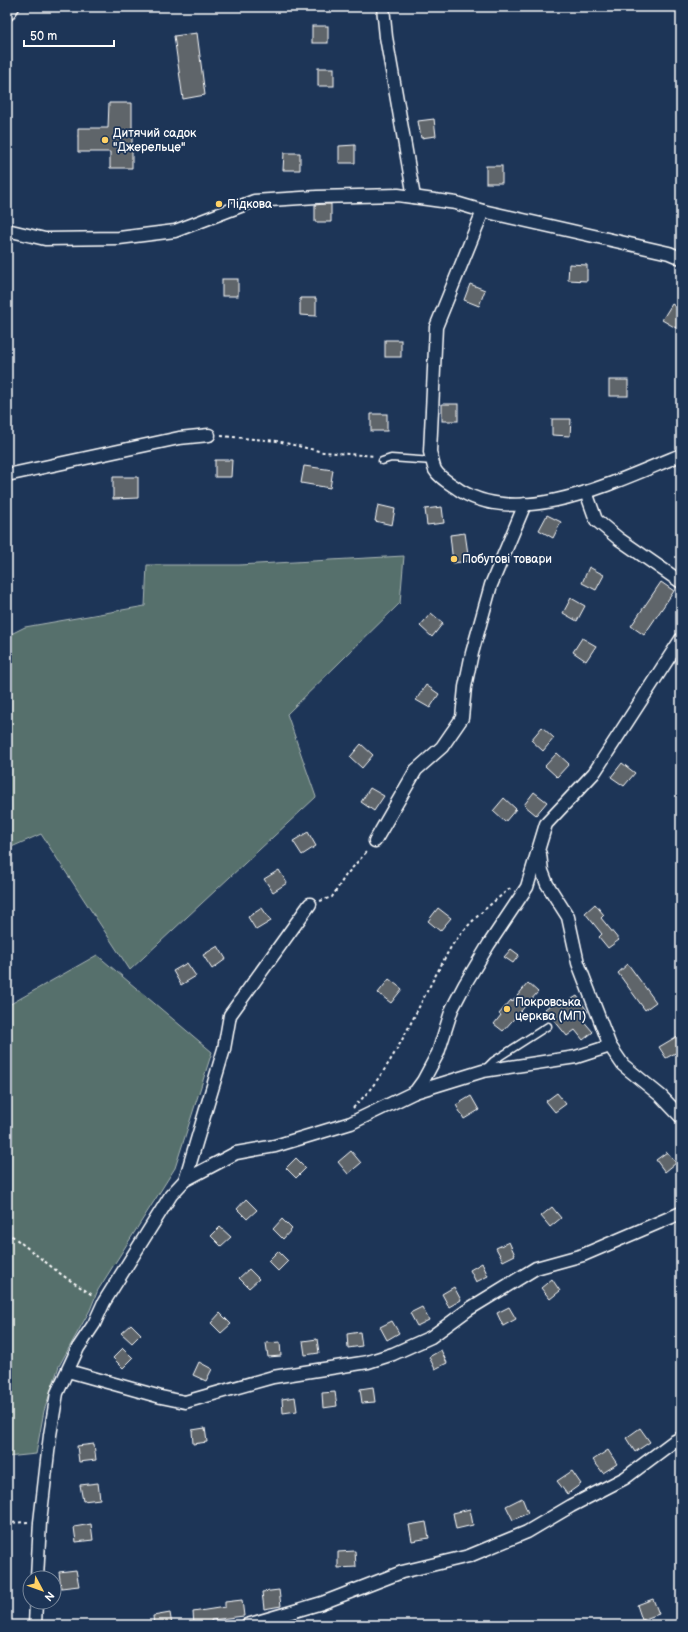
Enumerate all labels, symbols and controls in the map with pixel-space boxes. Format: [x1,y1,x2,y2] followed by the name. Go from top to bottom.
[24,22,114,48] scale bar
[30,29,57,44] text: 50 m
[113,126,197,155] place label: Дитячий садок "Джерельце"
[100,135,110,145] marker: Дитячий садок "Джерельце"
[227,197,272,212] place label: Підкова
[214,199,224,209] marker: Підкова
[462,552,552,567] place label: Побутові товари
[449,554,459,564] marker: Побутові товари
[515,995,586,1024] place label: Покровська церква (МП)
[502,1004,512,1014] marker: Покровська церква (МП)
[22,1570,62,1610] north arrow
[42,1589,57,1604] text: N

